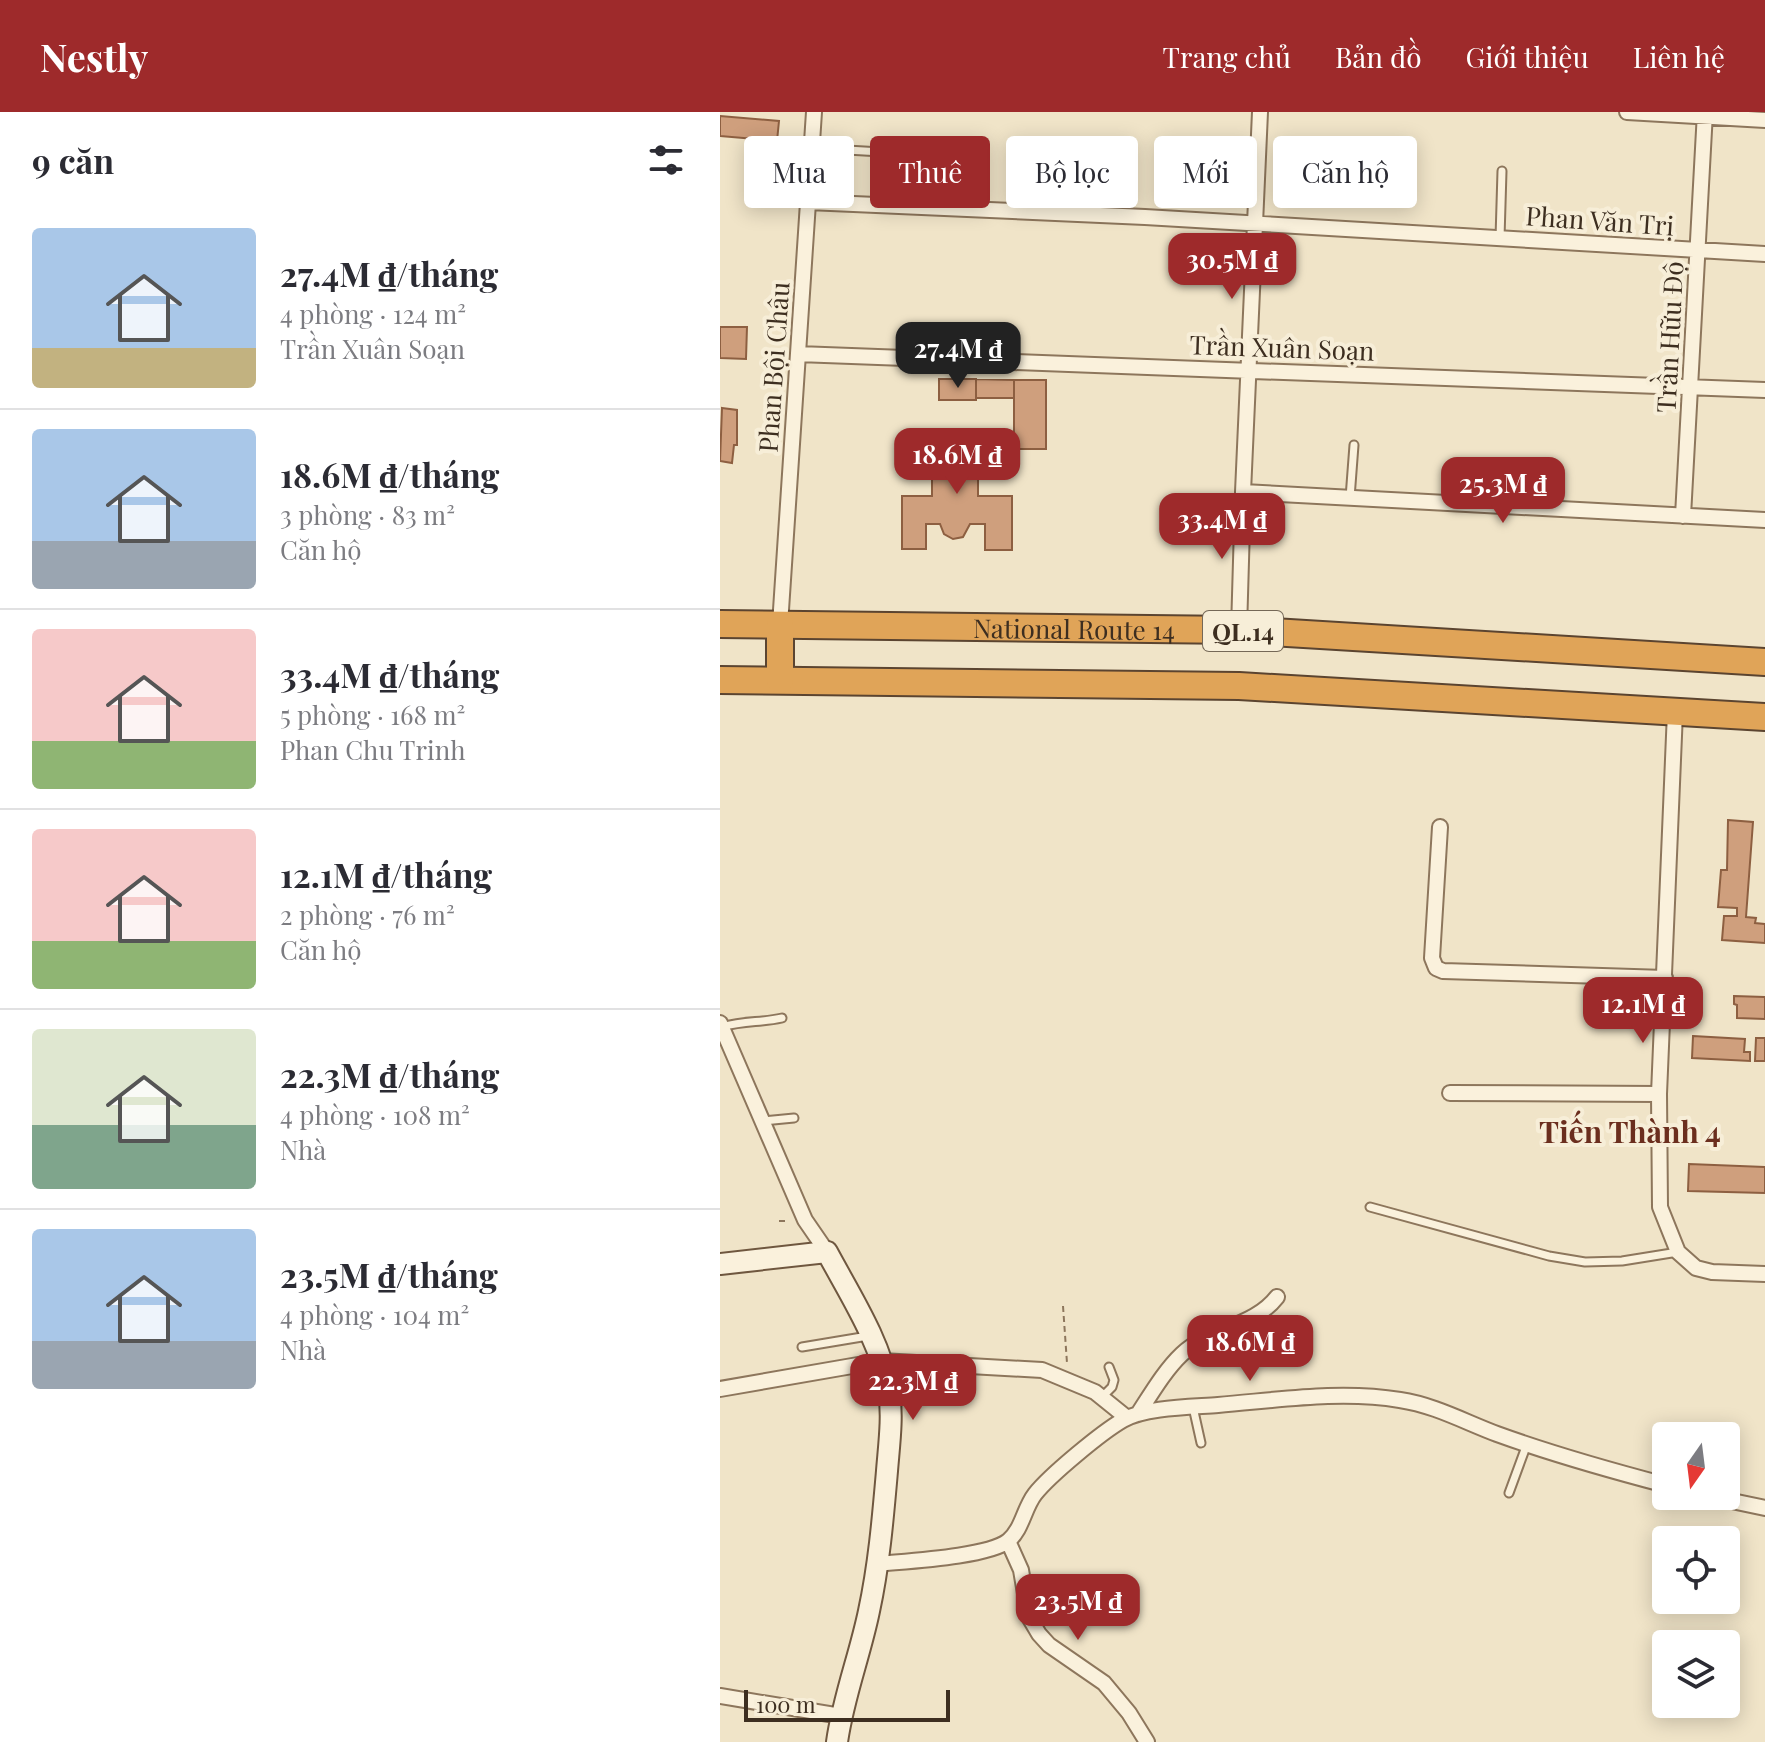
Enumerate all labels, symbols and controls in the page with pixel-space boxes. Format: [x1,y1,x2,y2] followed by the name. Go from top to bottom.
[40,31,148,82] text: Nestly
[1163,38,1291,75] text: Trang chủ
[1335,38,1422,75] text: Bản đồ
[1466,38,1589,75] text: Giới thiệu
[1633,38,1725,75] text: Liên hệ
[744,136,854,208] chip: Mua
[870,136,990,208] chip: Thuê
[1006,136,1138,208] chip: Bộ lọc
[1154,136,1257,208] chip: Mới
[1273,136,1417,208] chip: Căn hộ
[32,137,114,183] text: 9 căn
[644,138,688,182] icon: filters
[1525,197,1676,243] street label: Phan Văn Trị
[1158,233,1306,301] pin: 30.5M ₫
[1186,241,1278,276] text: 30.5M ₫
[280,250,498,296] text: 27.4M ₫/tháng
[96,260,192,356] icon: home
[1647,260,1690,414] street label: Trần Hữu Độ
[750,280,796,454] street label: Phan Bội Châu
[280,296,466,331] text: 4 phòng · 124 m²
[884,322,1032,390] pin: 27.4M ₫
[1189,325,1376,368] street label: Trần Xuân Soạn
[914,330,1002,365] text: 27.4M ₫
[280,331,465,366] text: Trần Xuân Soạn
[883,428,1031,496] pin: 18.6M ₫
[912,436,1002,471] text: 18.6M ₫
[280,451,499,497] text: 18.6M ₫/tháng
[1429,457,1577,525] pin: 25.3M ₫
[96,461,192,557] icon: home
[1459,465,1547,500] text: 25.3M ₫
[1148,493,1296,561] pin: 33.4M ₫
[280,497,455,532] text: 3 phòng · 83 m²
[1177,501,1267,536] text: 33.4M ₫
[280,532,362,567] text: Căn hộ
[973,609,1175,647] street label: National Route 14
[1203,611,1283,651] road number: QL.14
[280,651,499,697] text: 33.4M ₫/tháng
[96,661,192,757] icon: home
[280,697,465,732] text: 5 phòng · 168 m²
[280,732,465,767] text: Phan Chu Trinh
[280,851,492,897] text: 12.1M ₫/tháng
[96,861,192,957] icon: home
[280,897,455,932] text: 2 phòng · 76 m²
[280,932,362,967] text: Căn hộ
[1569,977,1717,1045] pin: 12.1M ₫
[1601,985,1685,1020] text: 12.1M ₫
[280,1051,499,1097] text: 22.3M ₫/tháng
[96,1061,192,1157] icon: home
[280,1097,470,1132] text: 4 phòng · 108 m²
[1539,1110,1721,1151] district label: Tiến Thành 4
[280,1132,326,1167] text: Nhà
[280,1251,498,1297] text: 23.5M ₫/tháng
[96,1261,192,1357] icon: home
[280,1297,469,1332] text: 4 phòng · 104 m²
[1176,1315,1324,1383] pin: 18.6M ₫
[1205,1323,1295,1358] text: 18.6M ₫
[280,1332,326,1367] text: Nhà
[839,1354,987,1422] pin: 22.3M ₫
[868,1362,958,1397] text: 22.3M ₫
[1652,1422,1740,1510] north arrow
[1652,1422,1740,1718] map controls
[1652,1526,1740,1614] button: locate
[1004,1574,1152,1642] pin: 23.5M ₫
[1034,1582,1122,1617] text: 23.5M ₫
[1652,1630,1740,1718] button: layers
[744,1686,950,1722] scale bar
[756,1689,816,1719] text: 100 m

